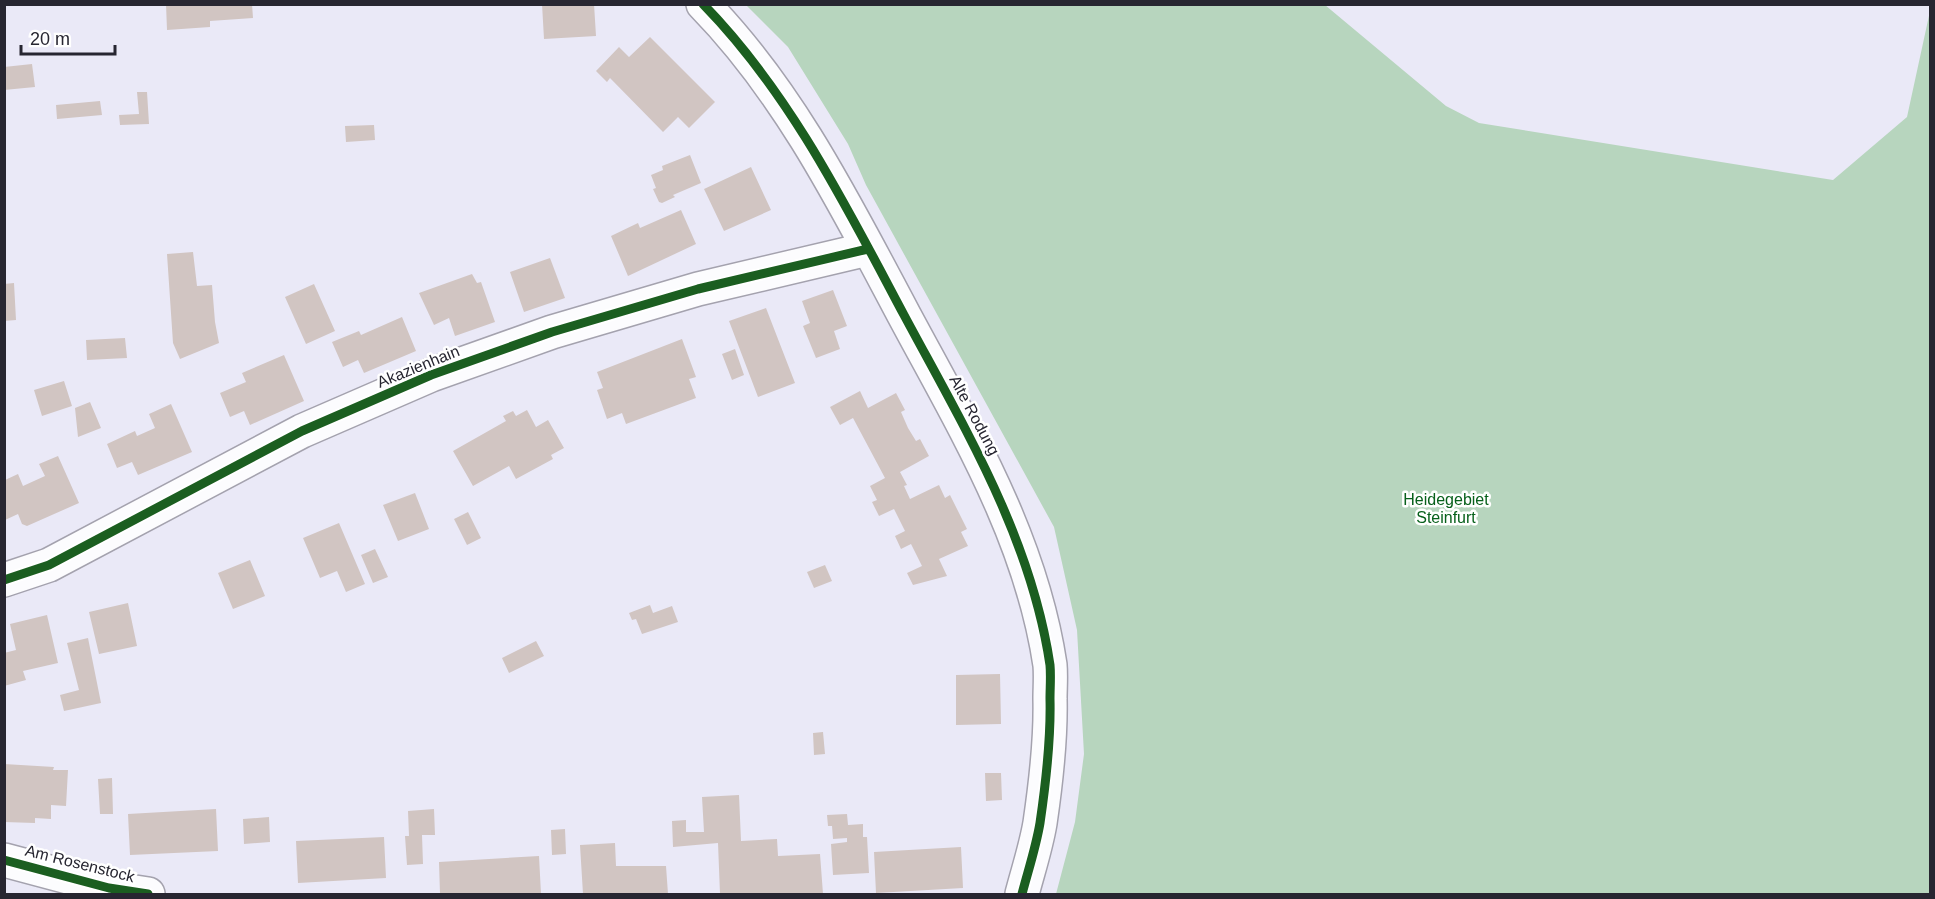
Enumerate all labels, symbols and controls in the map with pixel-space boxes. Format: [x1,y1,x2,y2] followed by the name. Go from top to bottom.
[21,18,116,56] scale bar
[30,29,70,49] text: 20 m
[375,342,462,391] street label: Akazienhain
[946,372,1003,458] street label: Alte Rodung
[1403,491,1489,526] park label: Heidegebiet Steinfurt
[23,842,137,886] street label: Am Rosenstock

